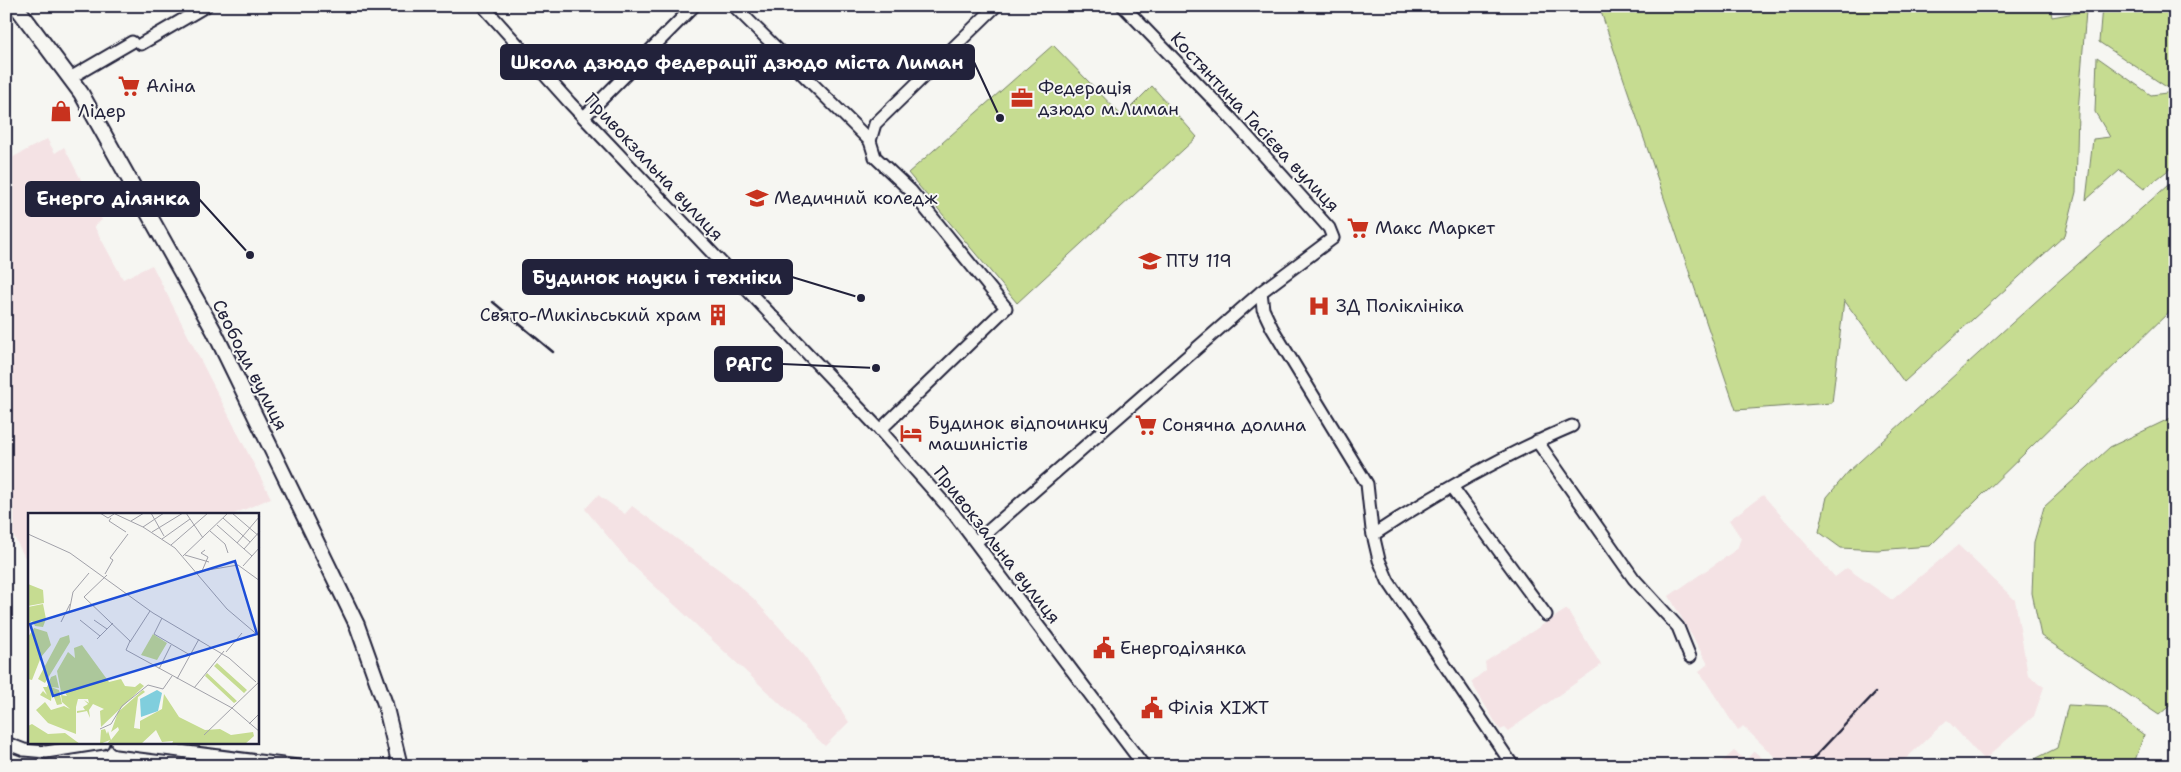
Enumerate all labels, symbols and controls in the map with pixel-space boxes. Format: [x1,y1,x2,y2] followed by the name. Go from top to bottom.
[1165,27,1345,217] street label: Костянтина Гасієва вулиця
[501,45,974,79] callout: Школа дзюдо федерації дзюдо міста Лиман
[510,50,964,75] text: Школа дзюдо федерації дзюдо міста Лиман
[116,73,142,99] supermarket icon: Аліна
[146,74,195,98] place label: Аліна
[1038,76,1179,121] place label: Федерація дзюдо м.Лиман
[1009,85,1035,111] office icon: Федерація дзюдо м.Лиман
[579,88,729,246] street label: Привокзальна вулиця
[48,98,74,124] shop icon: Лідер
[78,99,126,123] place label: Лідер
[26,182,199,216] callout: Енерго ділянка
[744,185,770,211] school or university icon: Медичний коледж
[36,186,190,211] text: Енерго ділянка
[774,186,938,210] place label: Медичний коледж
[1345,215,1371,241] supermarket icon: Макс Маркет
[1375,216,1496,240] place label: Макс Маркет
[1137,248,1163,274] school or university icon: ПТУ 119
[1166,249,1232,273] place label: ПТУ 119
[523,260,792,294] callout: Будинок науки і техніки
[532,265,782,290] text: Будинок науки і техніки
[1306,293,1332,319] hospital icon: ЗД Поліклініка
[1336,294,1464,318] place label: ЗД Поліклініка
[207,295,293,435] street label: Свободи вулиця
[705,302,731,328] building icon: Свято-Микільський храм
[480,303,701,327] place label: Свято-Микільський храм
[715,347,782,381] callout: РАГС
[726,352,772,377] text: РАГС
[928,411,1108,456] place label: Будинок відпочинку машиністів
[1133,412,1159,438] supermarket icon: Сонячна долина
[1162,413,1306,437] place label: Сонячна долина
[898,420,924,446] hotel icon: Будинок відпочинку машиністів
[928,461,1066,629] street label: Привокзальна вулиця
[28,513,259,744] inset map
[1091,635,1117,661] public building icon: Енергоділянка
[1120,636,1246,660] place label: Енергоділянка
[1139,695,1165,721] public building icon: Філія ХІЖТ
[1168,696,1269,720] place label: Філія ХІЖТ

